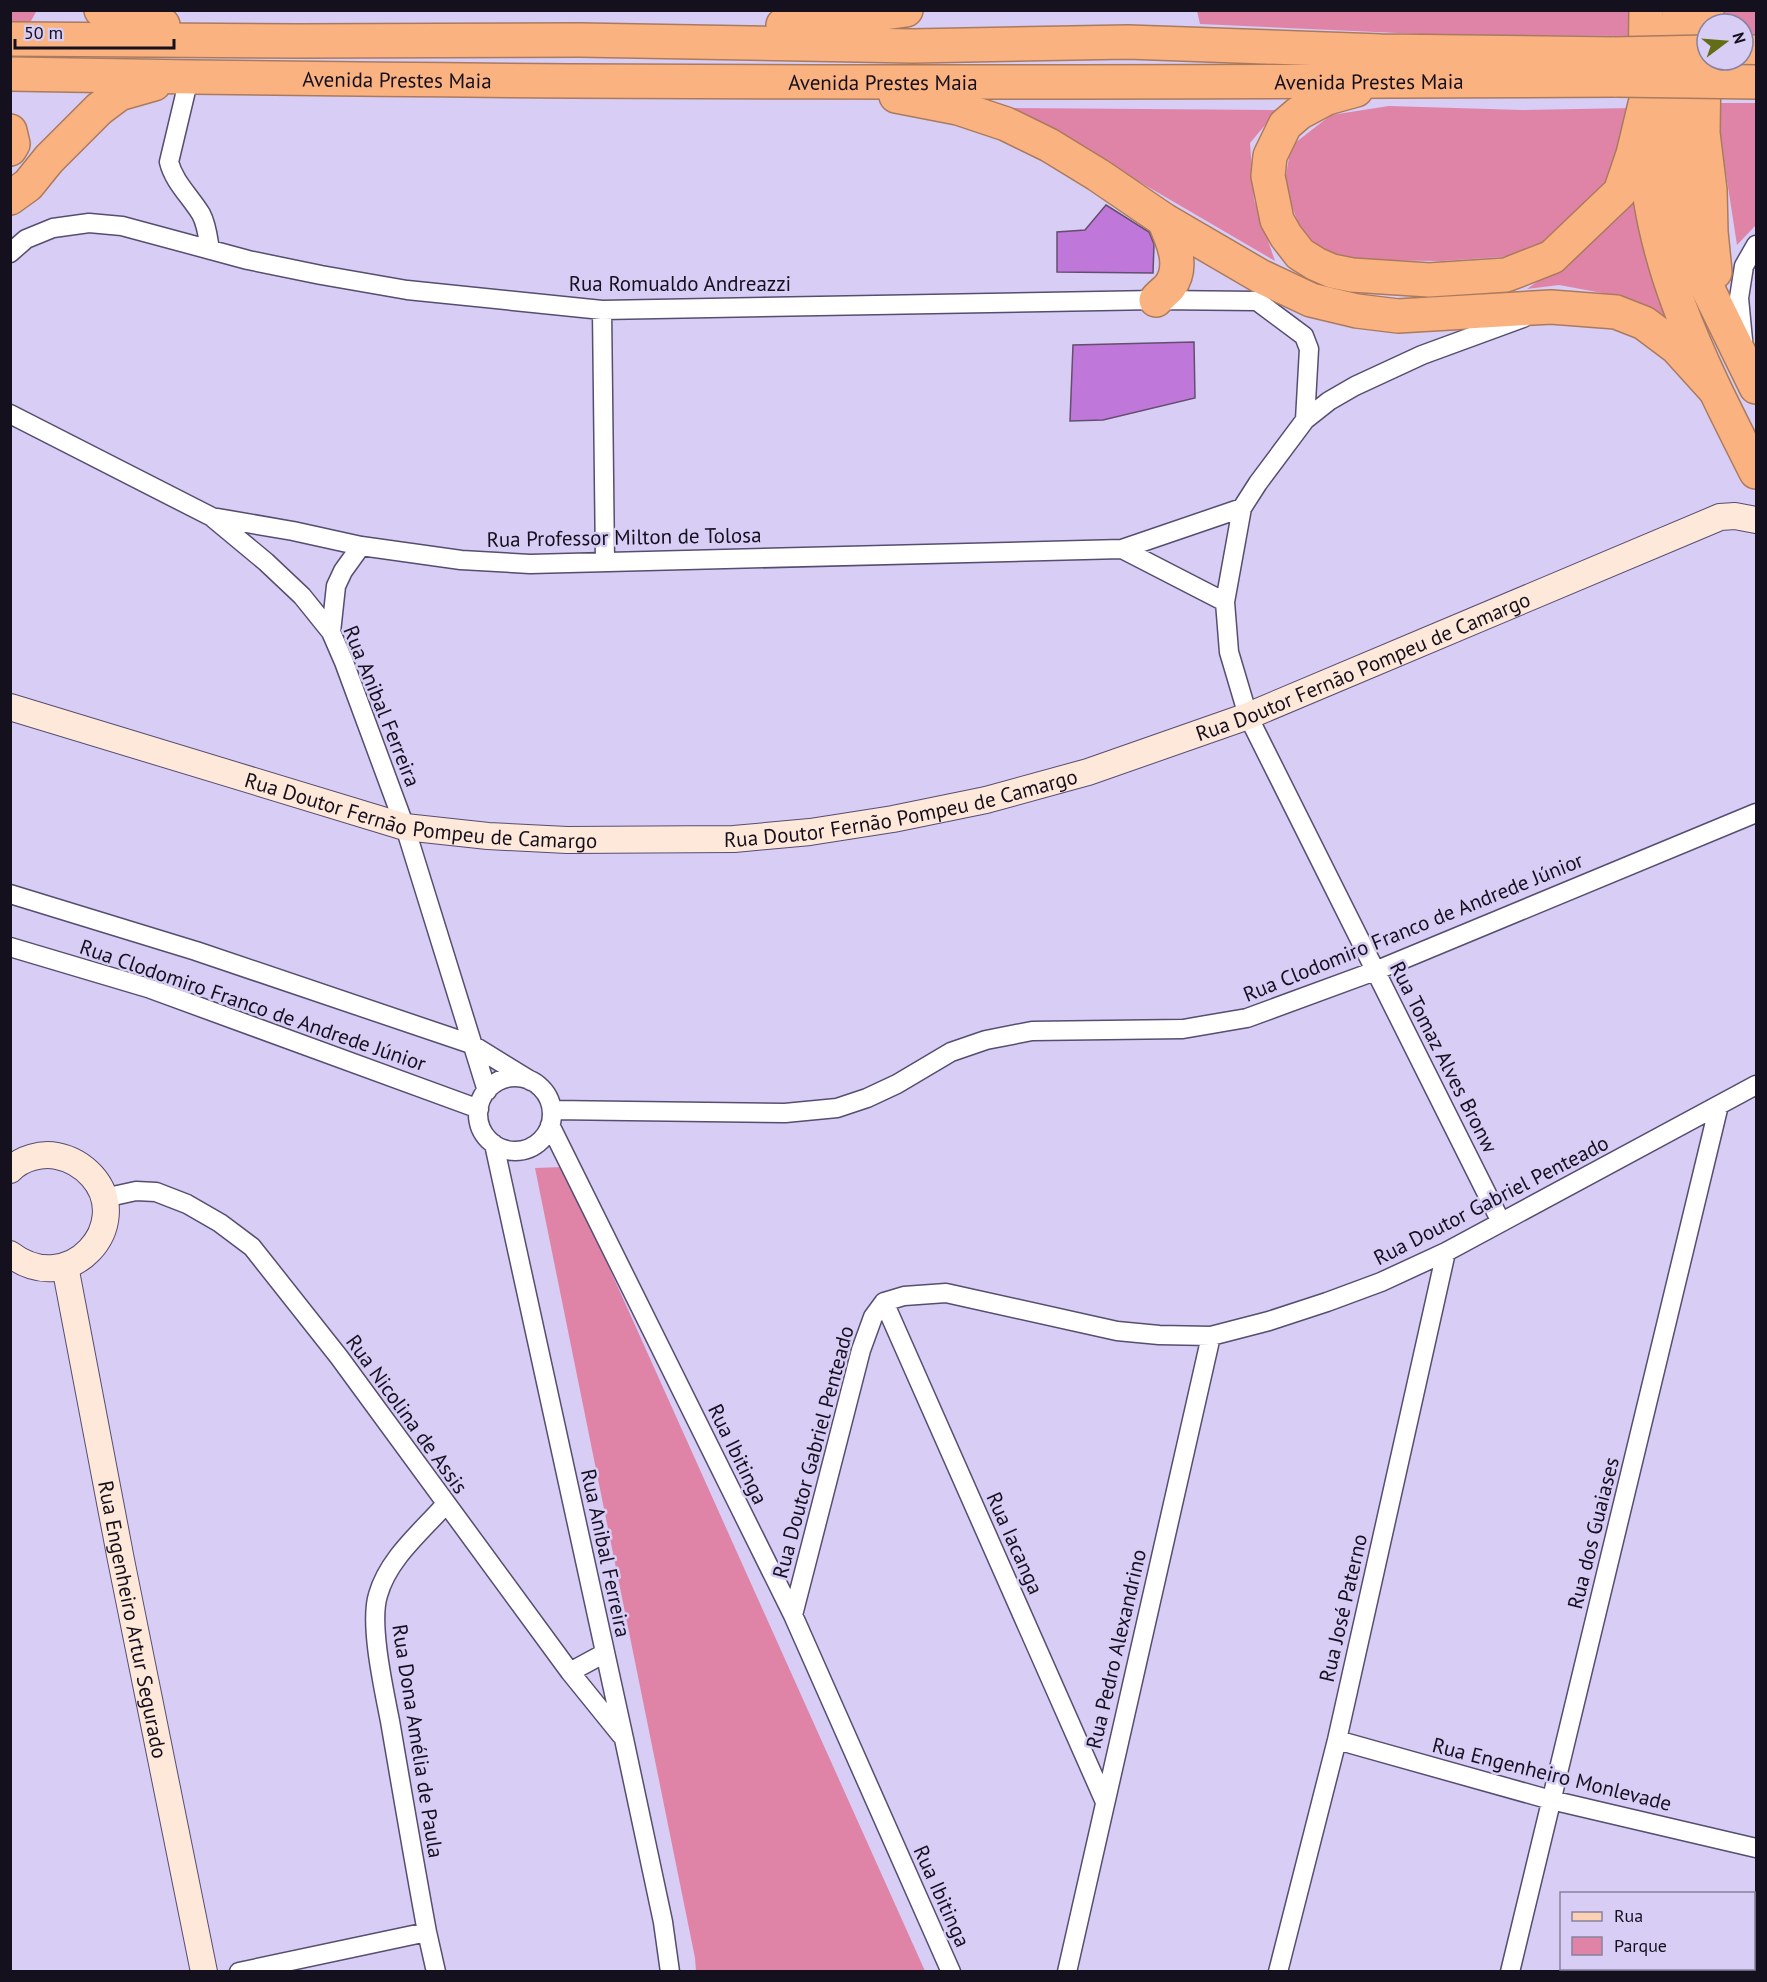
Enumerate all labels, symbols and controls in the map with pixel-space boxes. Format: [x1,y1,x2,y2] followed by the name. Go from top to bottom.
[15,12,174,50] scale bar
[1695,12,1755,72] north arrow
[24,21,63,44] text: 50 m
[1728,30,1750,46] text: N
[302,65,492,94] street label: Avenida Prestes Maia
[1274,67,1464,95] street label: Avenida Prestes Maia
[788,68,978,96] street label: Avenida Prestes Maia
[569,270,791,297] street label: Rua Romualdo Andreazzi
[486,521,762,553] street label: Rua Professor Milton de Tolosa
[1192,585,1534,747] street label: Rua Doutor Fernão Pompeu de Camargo
[337,621,427,791] street label: Rua Anibal Ferreira
[724,762,1080,853] street label: Rua Doutor Fernão Pompeu de Camargo
[242,766,597,854] street label: Rua Doutor Fernão Pompeu de Camargo
[1239,846,1587,1008] street label: Rua Clodomiro Franco de Andrede Júnior
[76,933,430,1077] street label: Rua Clodomiro Franco de Andrede Júnior
[1384,957,1504,1158] street label: Rua Tomaz Alves Bronw
[1369,1129,1613,1271] street label: Rua Doutor Gabriel Penteado
[766,1323,860,1581] street label: Rua Doutor Gabriel Penteado
[340,1329,474,1499] street label: Rua Nicolina de Assis
[702,1399,774,1509] street label: Rua Ibitinga
[1561,1454,1625,1612] street label: Rua dos Guaiases
[575,1466,637,1640] street label: Rua Anibal Ferreira
[93,1478,174,1761] street label: Rua Engenheiro Artur Segurado
[980,1488,1050,1598] street label: Rua Iacanga
[1313,1531,1373,1685] street label: Rua José Paterno
[1080,1547,1152,1751] street label: Rua Pedro Alexandrino
[386,1622,450,1860] street label: Rua Dona Amélia de Paula
[1429,1731,1675,1817] street label: Rua Engenheiro Monlevade
[908,1841,976,1951] street label: Rua Ibitinga
[1560,1892,1755,1970] legend
[1614,1904,1643,1927] text: Rua
[1614,1934,1667,1957] text: Parque

